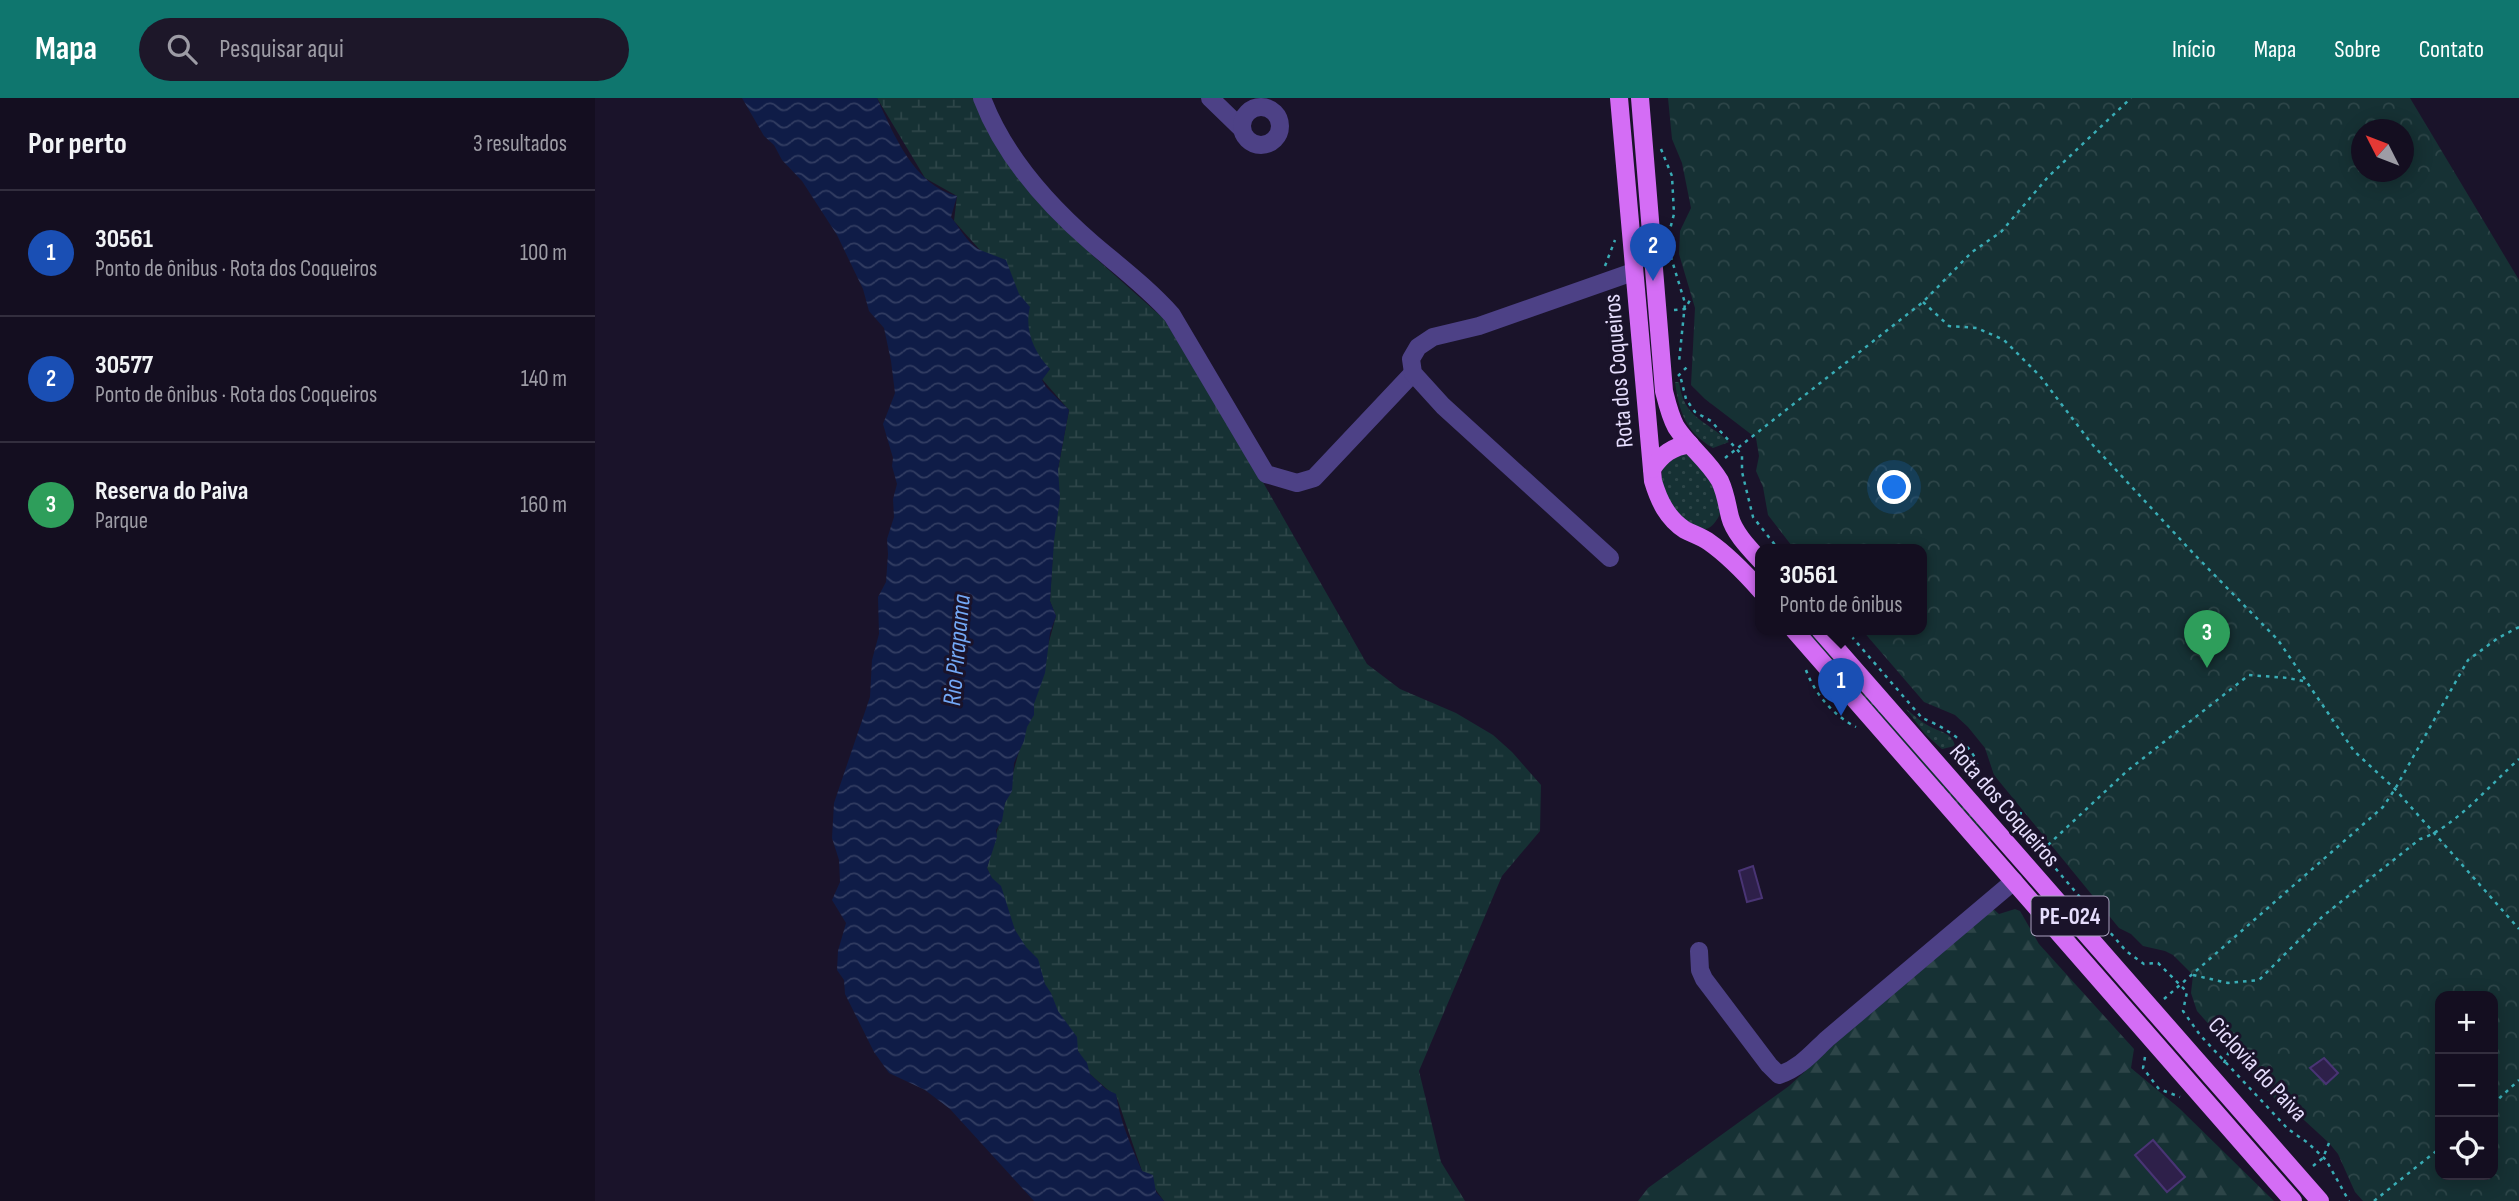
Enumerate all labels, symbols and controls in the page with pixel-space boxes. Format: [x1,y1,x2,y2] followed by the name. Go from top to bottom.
[139,18,629,81] search box
[35,29,97,69] text: Mapa
[163,30,201,68] icon: search
[219,34,344,65] text: Pesquisar aqui
[2172,35,2216,64] text: Início
[2254,35,2296,64] text: Mapa
[2334,35,2381,64] text: Sobre
[2419,35,2484,64] text: Contato
[2351,119,2414,182] north arrow
[28,126,127,162] text: Por perto
[473,130,567,158] text: 3 resultados
[1630,223,1676,281] pin: 2
[95,224,153,255] text: 30561
[46,239,56,267] text: 1
[520,239,567,267] text: 100 m
[95,255,377,283] text: Ponto de ônibus · Rota dos Coqueiros
[1597,293,1640,449] street label: Rota dos Coqueiros
[95,350,153,381] text: 30577
[46,365,56,393] text: 2
[521,365,567,393] text: 140 m
[95,381,377,409] text: Ponto de ônibus · Rota dos Coqueiros
[1877,470,1911,504] your location
[95,476,248,507] text: Reserva do Paiva
[46,491,56,519] text: 3
[520,491,567,519] text: 160 m
[95,507,148,535] text: Parque
[1755,544,1927,635] popup
[1780,560,1837,591] text: 30561
[1780,591,1902,619] text: Ponto de ônibus
[937,593,978,707] water label: Rio Pirapama
[2184,610,2230,668] pin: 3
[1818,658,1864,716] pin: 1
[1943,738,2066,873] street label: Rota dos Coqueiros
[2031,896,2109,936] road number: PE-024
[2435,991,2498,1180] map controls
[2435,991,2498,1054] button: +
[2202,1011,2313,1128] street label: Ciclovia do Paiva
[2435,1054,2498,1117] button: −
[2435,1117,2498,1180] button: locate

